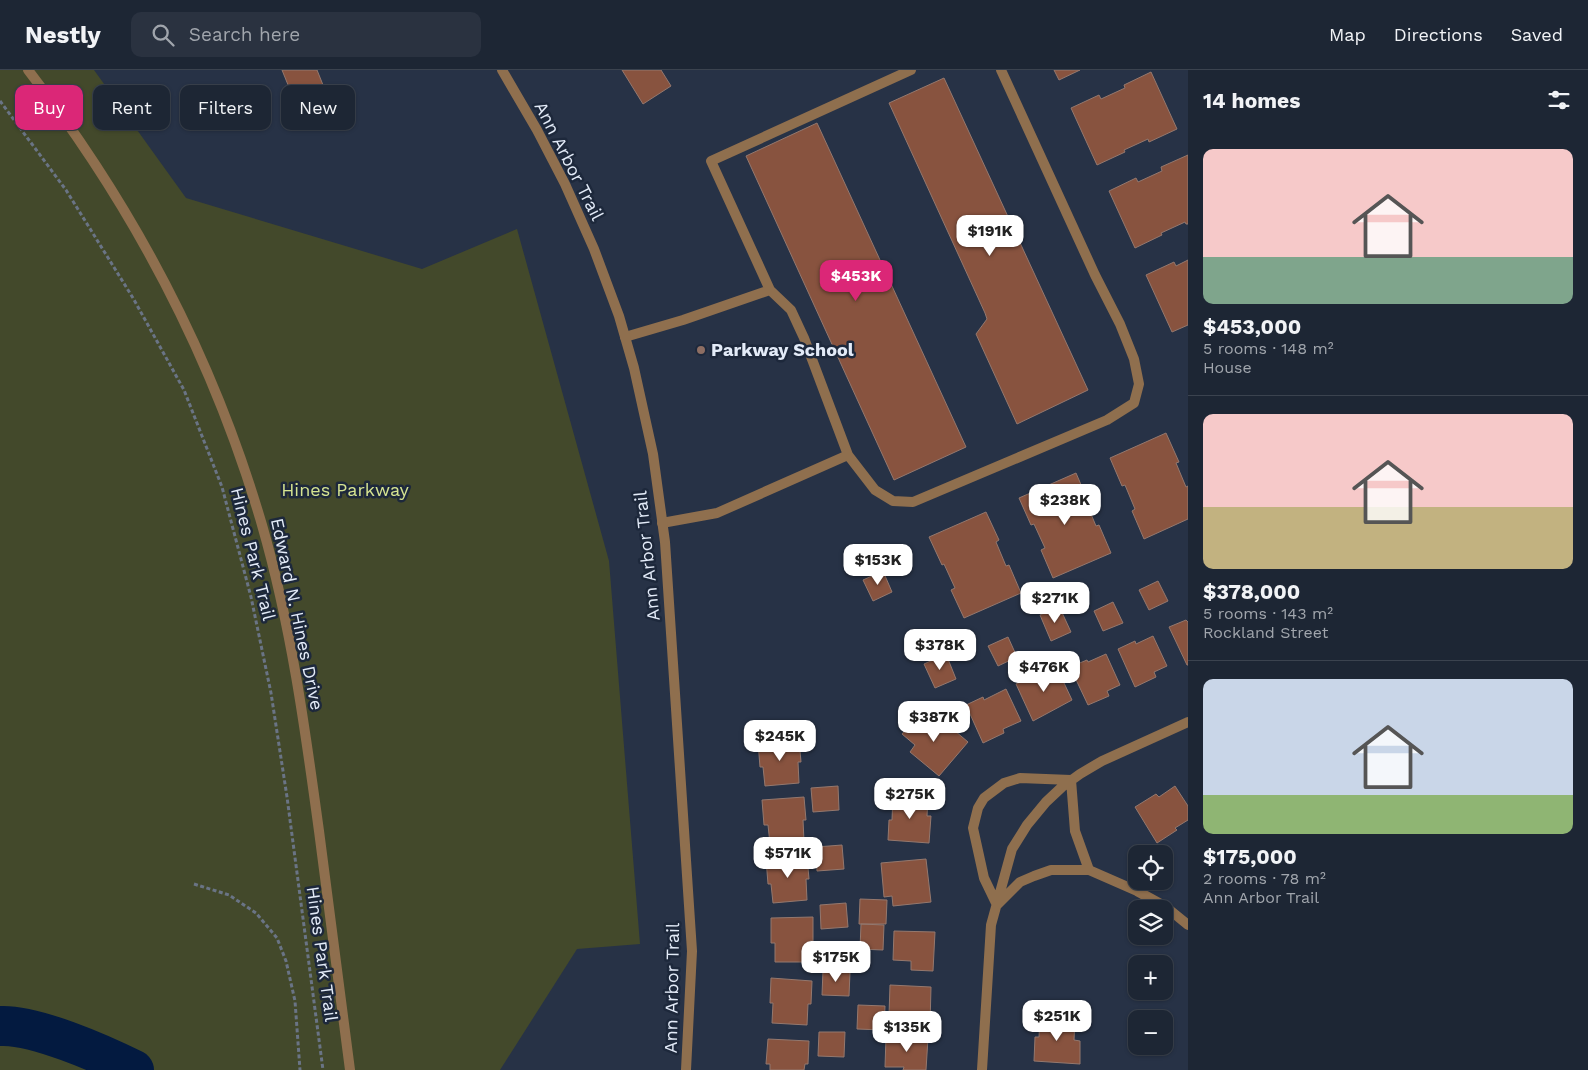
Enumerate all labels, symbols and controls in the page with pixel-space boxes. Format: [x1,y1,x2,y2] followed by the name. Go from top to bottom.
[131,12,481,57] search box
[25,21,101,49] text: Nestly
[149,21,177,49] icon: search
[189,23,300,46] text: Search here
[1329,24,1366,45] text: Map
[1394,24,1483,45] text: Directions
[1511,24,1563,45] text: Saved
[15,85,83,130] chip: Buy
[93,85,170,130] chip: Rent
[180,85,271,130] chip: Filters
[281,85,355,130] chip: New
[1545,86,1573,114] icon: filters
[1203,88,1300,113] text: 14 homes
[530,98,609,224] street label: Ann Arbor Trail
[1343,181,1433,271] icon: home
[955,214,1025,257] pin: $191K
[968,221,1013,240] text: $191K
[821,260,891,302] pin: $453K
[831,266,881,285] text: $453K
[1203,314,1301,339] text: $453,000
[711,339,854,360] place label: Parkway School
[1203,339,1334,358] text: 5 rooms · 148 m²
[695,344,707,356] marker: Parkway School
[1203,358,1252,377] text: House
[1343,447,1433,537] icon: home
[281,479,410,500] park label: Hines Parkway
[1030,484,1100,526] pin: $238K
[227,485,280,623] street label: Hines Park Trail
[629,489,664,622] street label: Ann Arbor Trail
[1040,490,1090,509] text: $238K
[267,516,328,712] street label: Edward N. Hines Drive
[843,544,913,586] pin: $153K
[854,550,902,569] text: $153K
[1203,579,1300,604] text: $378,000
[1020,582,1090,624] pin: $271K
[1031,588,1079,607] text: $271K
[1203,604,1333,623] text: 5 rooms · 143 m²
[1203,623,1329,642] text: Rockland Street
[905,628,975,671] pin: $378K
[915,635,965,654] text: $378K
[1009,650,1079,693] pin: $476K
[1019,657,1069,676] text: $476K
[899,700,969,743] pin: $387K
[909,707,959,726] text: $387K
[1343,712,1433,802] icon: home
[745,720,815,762] pin: $245K
[755,726,805,745] text: $245K
[875,778,945,820] pin: $275K
[885,784,935,803] text: $275K
[753,836,823,879] pin: $571K
[765,843,811,862] text: $571K
[1203,844,1297,869] text: $175,000
[1128,845,1173,1055] map controls
[1128,845,1173,890] button: locate
[1203,869,1326,888] text: 2 rooms · 78 m²
[303,885,342,1023] street label: Hines Park Trail
[1203,888,1319,907] text: Ann Arbor Trail
[1128,900,1173,945] button: layers
[660,922,683,1054] street label: Ann Arbor Trail
[801,940,871,983] pin: $175K
[812,947,860,966] text: $175K
[1128,955,1173,1000] button: +
[1022,1000,1092,1042] pin: $251K
[1033,1006,1081,1025] text: $251K
[872,1010,942,1053] pin: $135K
[1128,1010,1173,1055] button: −
[883,1017,931,1036] text: $135K

